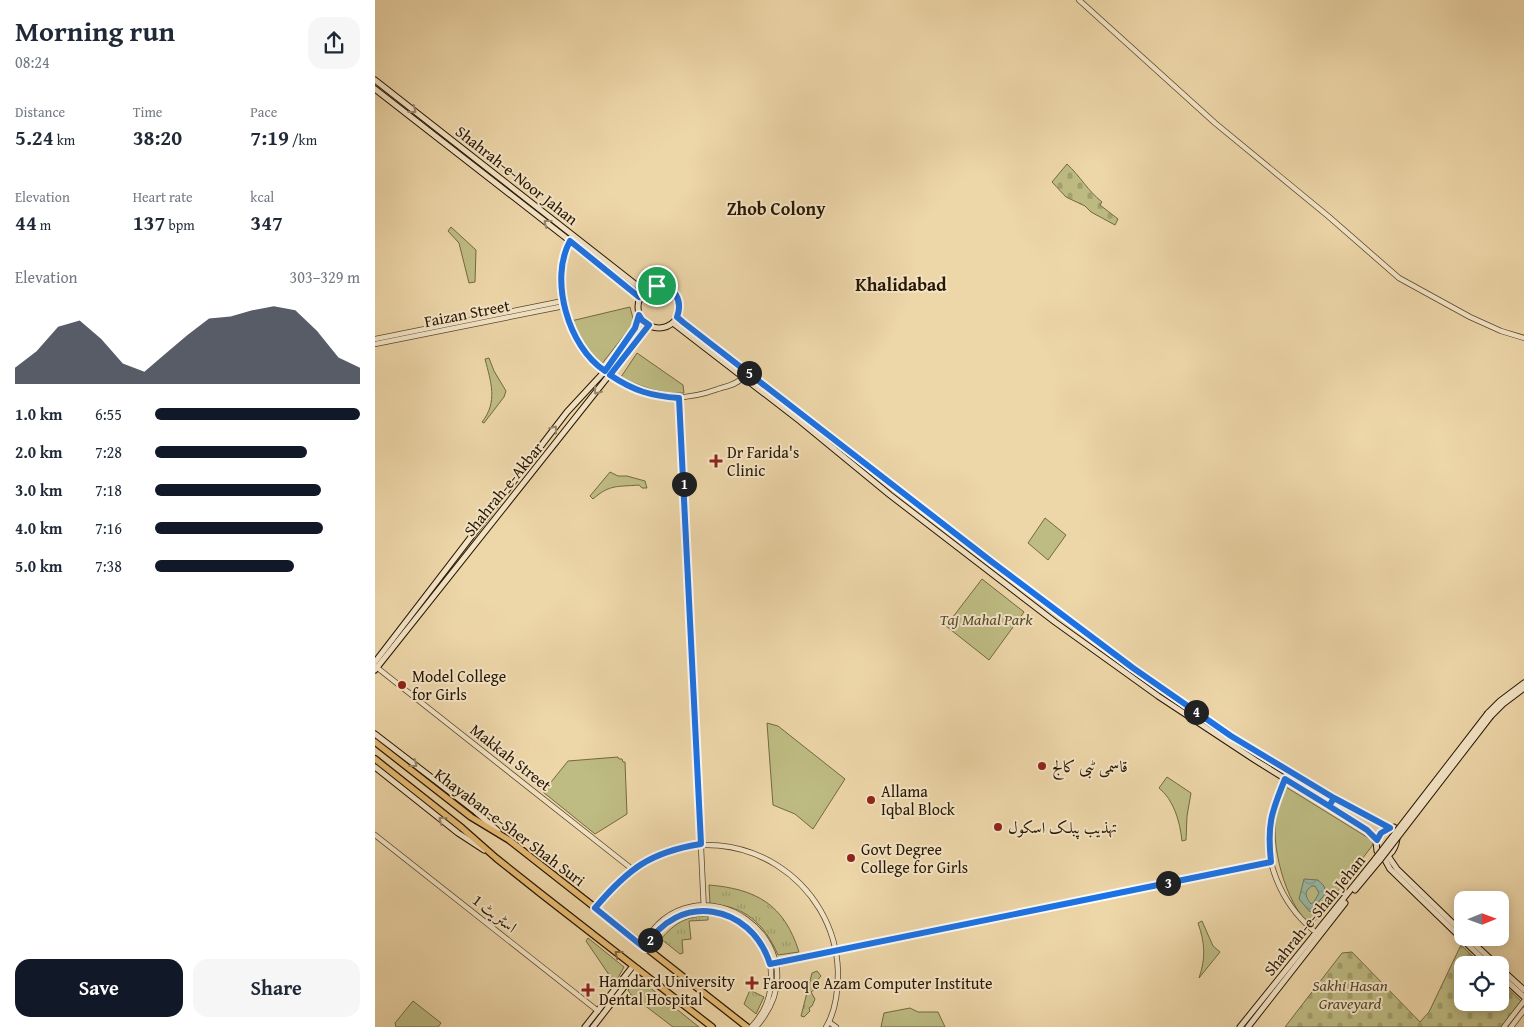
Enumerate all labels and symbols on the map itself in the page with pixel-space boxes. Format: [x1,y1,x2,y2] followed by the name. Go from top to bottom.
[408,104,417,113] one-way arrow
[451,119,583,231] street label: Shahrah-e-Noor Jahan
[727,195,826,222] district label: Zhob Colony
[543,220,553,229] one-way arrow
[636,265,678,307] pin
[855,271,947,298] district label: Khalidabad
[422,293,512,333] street label: Faizan Street
[737,360,761,386] pin: 5
[594,385,603,395] one-way arrow
[548,425,557,435] one-way arrow
[457,436,549,541] street label: Shahrah-e-Akbar
[727,440,799,482] place label: Dr Farida's Clinic
[709,454,723,468] marker: Dr Farida's Clinic
[671,472,697,496] pin: 1
[940,607,1033,631] park label: Taj Mahal Park
[412,664,506,706] place label: Model College for Girls
[396,679,408,691] marker: Model College for Girls
[1183,700,1209,724] pin: 4
[465,718,557,797] street label: Makkah Street
[1052,754,1128,780] place label: قاسمی ٹبی کالج
[408,758,417,767] one-way arrow
[1036,760,1048,772] marker: قاسمی ٹبی کالج
[430,762,591,892] street label: Khayaban-e-Sher Shah Suri
[881,779,956,821] place label: Allama Iqbal Block
[865,794,877,806] marker: Allama Iqbal Block
[1008,815,1117,840] place label: تہذیب پبلک اسکول
[439,818,448,826] one-way arrow
[992,821,1004,833] marker: تہذیب پبلک اسکول
[861,837,968,879] place label: Govt Degree College for Girls
[1258,849,1370,981] street label: Shahrah-e-Shah Jehan
[845,852,857,864] marker: Govt Degree College for Girls
[1155,870,1181,896] pin: 3
[468,888,522,938] street label: اسٹریٹ 1
[1454,891,1509,946] north arrow
[637,928,663,952] pin: 2
[614,951,624,960] one-way arrow
[599,969,735,1011] place label: Hamdard University Dental Hospital
[763,971,993,995] place label: Farooq e Azam Computer Institute
[1312,973,1388,1015] park label: Sakhi Hasan Graveyard
[745,976,759,990] marker: Farooq e Azam Computer Institute
[581,983,595,997] marker: Hamdard University Dental Hospital

